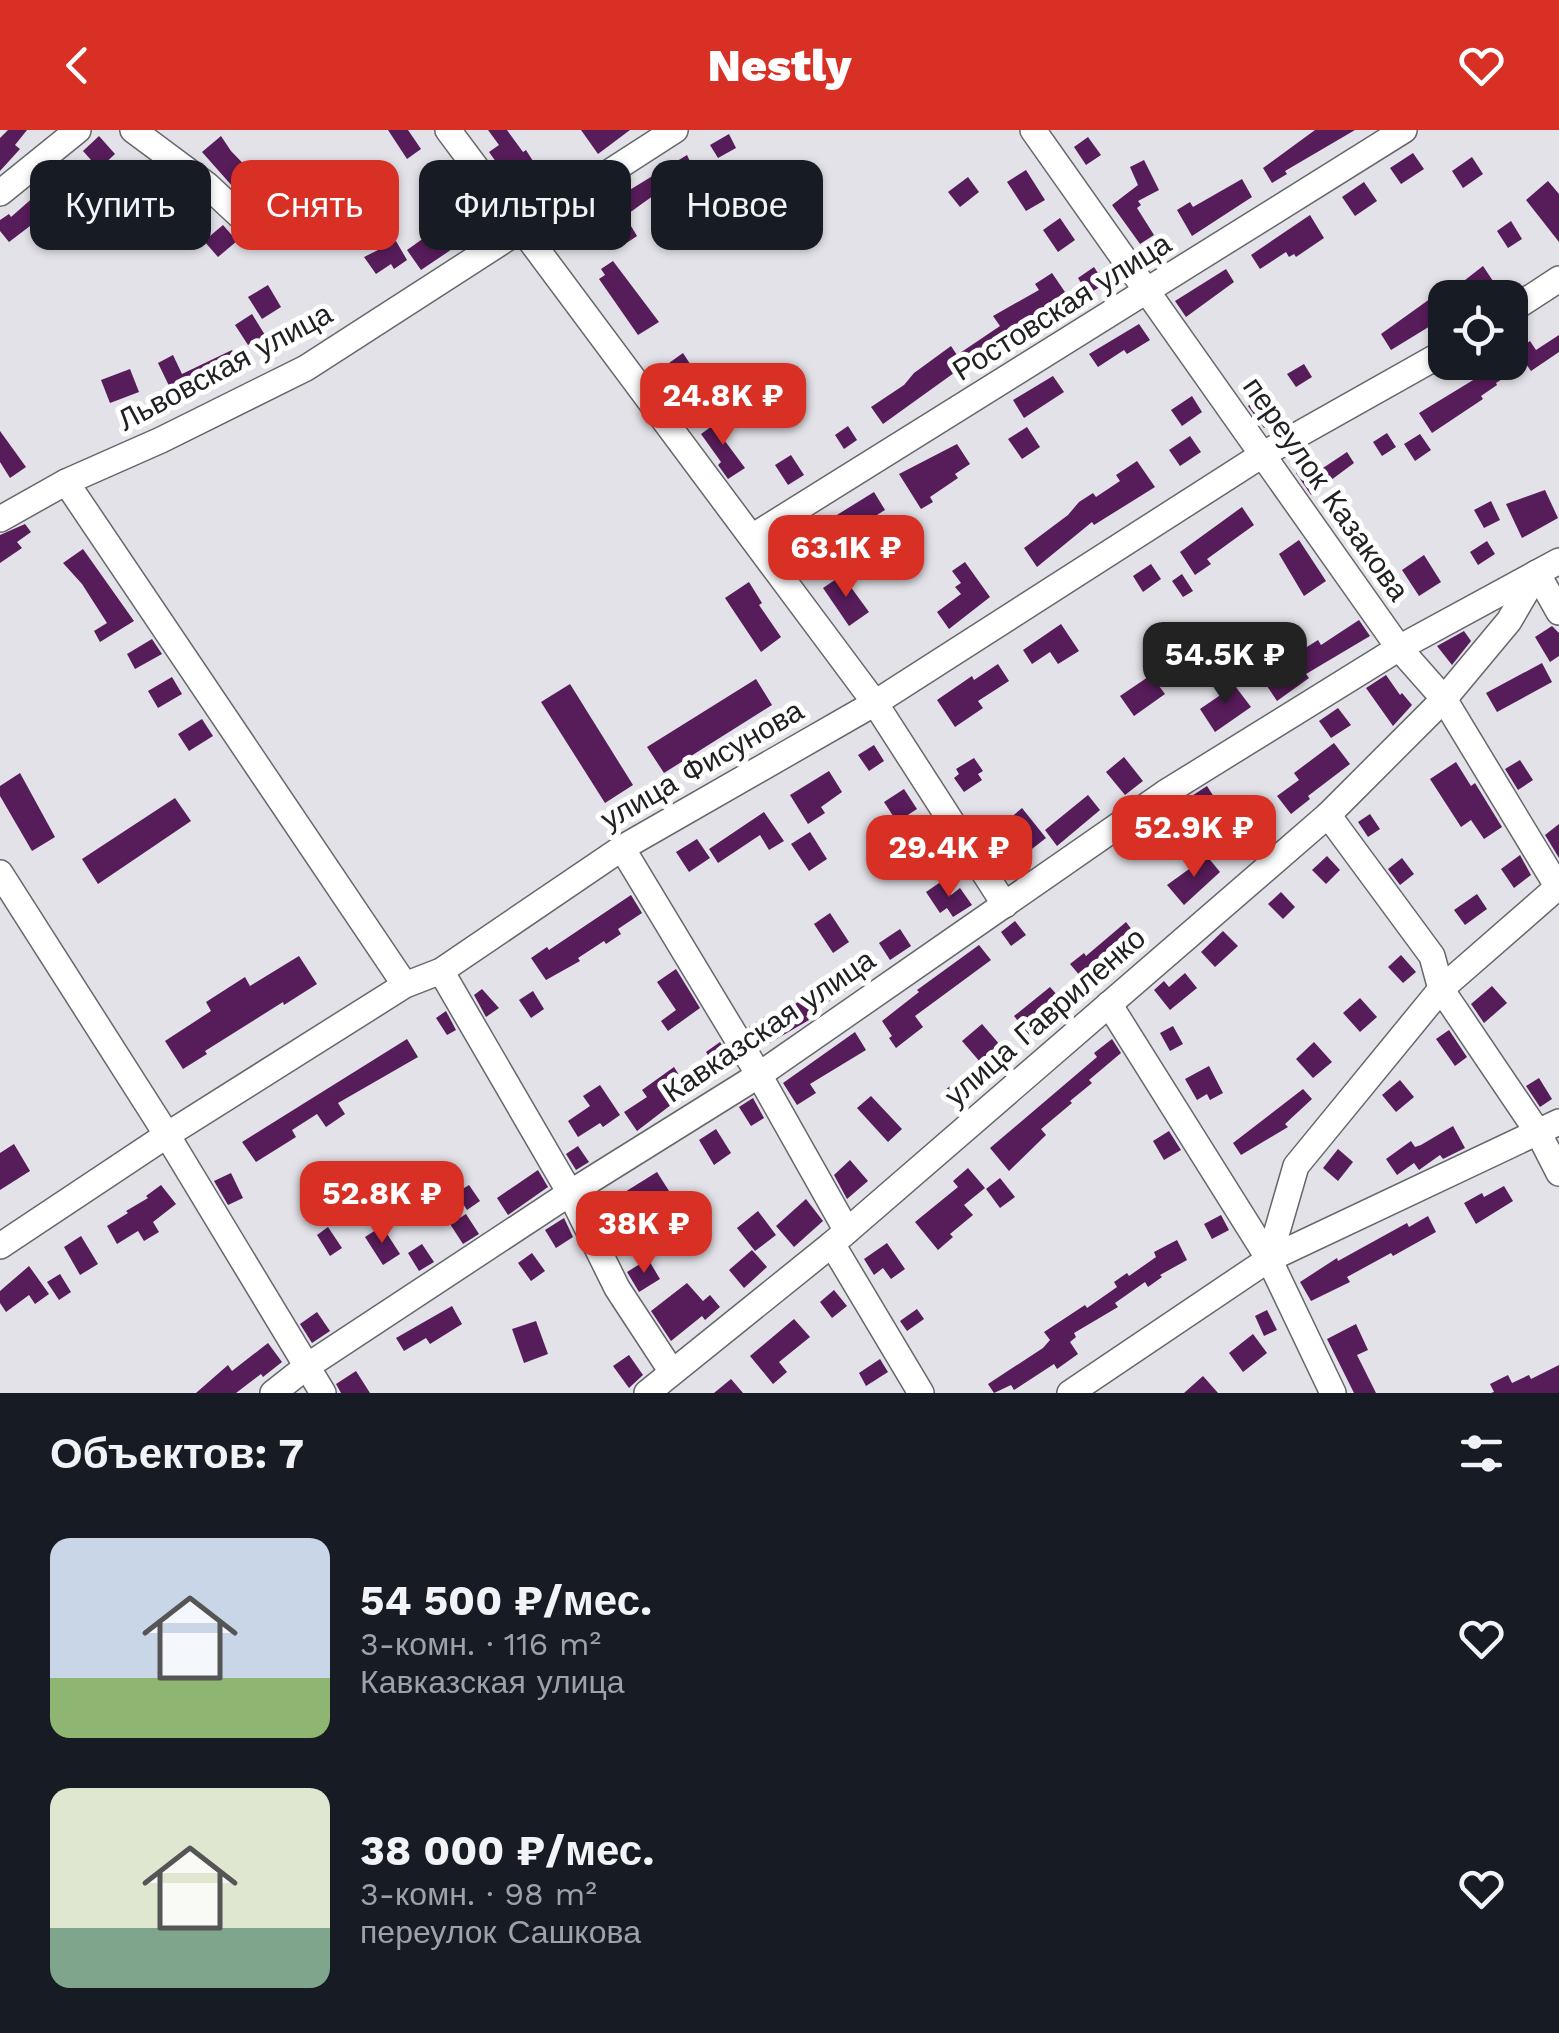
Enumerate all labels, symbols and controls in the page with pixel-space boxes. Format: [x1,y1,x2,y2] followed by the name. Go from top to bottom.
[50,38,105,93] icon: back
[1454,38,1509,93] icon: heart
[707,39,852,92] text: Nestly
[30,160,211,250] chip: Купить
[231,160,399,250] chip: Снять
[419,160,631,250] chip: Фильтры
[651,160,823,250] chip: Новое
[946,225,1177,388] street label: Ростовская улица
[1428,280,1528,380] map controls
[1428,280,1528,380] button: locate
[112,295,338,438] street label: Львовская улица
[631,363,815,448] pin: 24.8K ₽
[1236,370,1417,607] street label: переулок Казакова
[662,376,784,414] text: 24.8K ₽
[754,515,938,600] pin: 63.1K ₽
[790,528,902,566] text: 63.1K ₽
[1133,622,1317,707] pin: 54.5K ₽
[1165,635,1285,673] text: 54.5K ₽
[594,692,809,837] street label: улица Фисунова
[1102,795,1286,880] pin: 52.9K ₽
[1134,808,1254,846] text: 52.9K ₽
[857,815,1041,900] pin: 29.4K ₽
[888,828,1010,866] text: 29.4K ₽
[937,920,1152,1113] street label: улица Гавриленко
[656,942,882,1109] street label: Кавказская улица
[290,1161,474,1246] pin: 52.8K ₽
[322,1174,442,1212] text: 52.8K ₽
[574,1191,714,1276] pin: 38K ₽
[598,1204,690,1242] text: 38K ₽
[1454,1426,1509,1481] icon: filters
[50,1429,304,1478] text: Объектов: 7
[360,1576,652,1625] text: 54 500 ₽/мес.
[130,1578,250,1698] icon: home
[1454,1611,1509,1666] icon: heart
[360,1625,601,1663] text: 3-комн. · 116 m²
[360,1663,625,1701] text: Кавказская улица
[360,1826,654,1875] text: 38 000 ₽/мес.
[130,1828,250,1948] icon: home
[1454,1861,1509,1916] icon: heart
[360,1875,597,1913] text: 3-комн. · 98 m²
[360,1913,641,1951] text: переулок Сашкова

